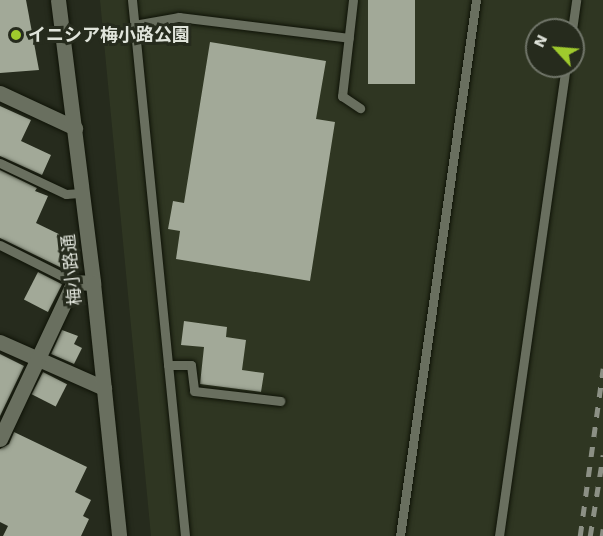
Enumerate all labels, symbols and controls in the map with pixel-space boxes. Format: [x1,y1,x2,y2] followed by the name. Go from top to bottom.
[525,18,585,78] north arrow
[28,24,190,46] place label: イニシア梅小路公園
[9,28,23,42] marker: イニシア梅小路公園
[529,31,551,50] text: N
[57,233,87,307] street label: 梅小路通

